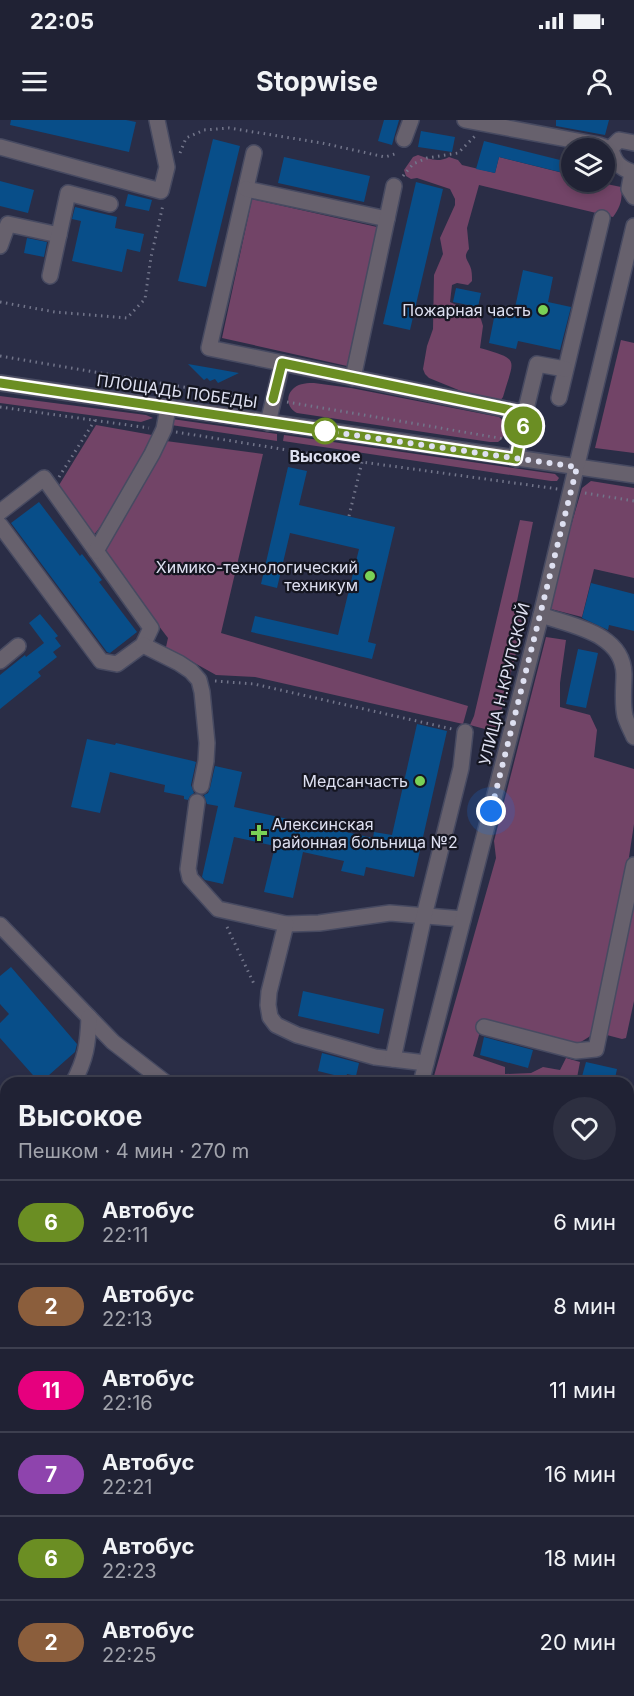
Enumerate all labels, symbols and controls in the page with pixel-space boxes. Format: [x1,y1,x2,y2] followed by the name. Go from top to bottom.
[30,8,94,34] text: 22:05
[18,65,51,98] icon: menu
[256,65,378,98] text: Stopwise
[583,65,616,98] icon: person
[561,138,615,192] map controls
[561,138,615,192] button: layers
[402,300,531,320] place label: Пожарная часть
[536,303,550,317] marker: Пожарная часть
[95,370,259,412] street label: ПЛОЩАДЬ ПОБЕДЫ
[504,406,542,446] line badge: 6
[516,414,530,439] text: 6
[312,418,338,444] marker: Высокое
[289,446,361,466] place label: Высокое
[156,557,358,595] place label: Химико-технологический техникум
[363,569,377,583] marker: Химико-технологический техникум
[474,601,534,767] street label: УЛИЦА Н.КРУПСКОЙ
[302,771,408,791] place label: Медсанчасть
[413,774,427,788] marker: Медсанчасть
[476,796,506,826] your location
[272,814,458,852] place label: Алексинская районная больница №2
[250,824,268,842] marker: Алексинская районная больница №2
[553,1097,616,1160] button: heart
[18,1099,142,1133] text: Высокое
[18,1139,249,1163] text: Пешком · 4 мин · 270 m
[102,1197,195,1223] text: Автобус
[553,1209,616,1235] text: 6 мин
[44,1210,58,1235] text: 6
[102,1223,148,1247] text: 22:11
[102,1281,195,1307] text: Автобус
[553,1293,616,1319] text: 8 мин
[44,1294,58,1319] text: 2
[102,1307,153,1331] text: 22:13
[102,1365,195,1391] text: Автобус
[549,1377,616,1403] text: 11 мин
[42,1378,60,1403] text: 11
[102,1391,153,1415] text: 22:16
[102,1449,195,1475] text: Автобус
[544,1461,616,1487] text: 16 мин
[45,1462,57,1487] text: 7
[102,1475,153,1499] text: 22:21
[102,1533,195,1559] text: Автобус
[544,1545,616,1571] text: 18 мин
[44,1546,58,1571] text: 6
[102,1559,157,1583] text: 22:23
[102,1617,195,1643] text: Автобус
[540,1629,616,1655] text: 20 мин
[44,1630,58,1655] text: 2
[102,1643,157,1667] text: 22:25

